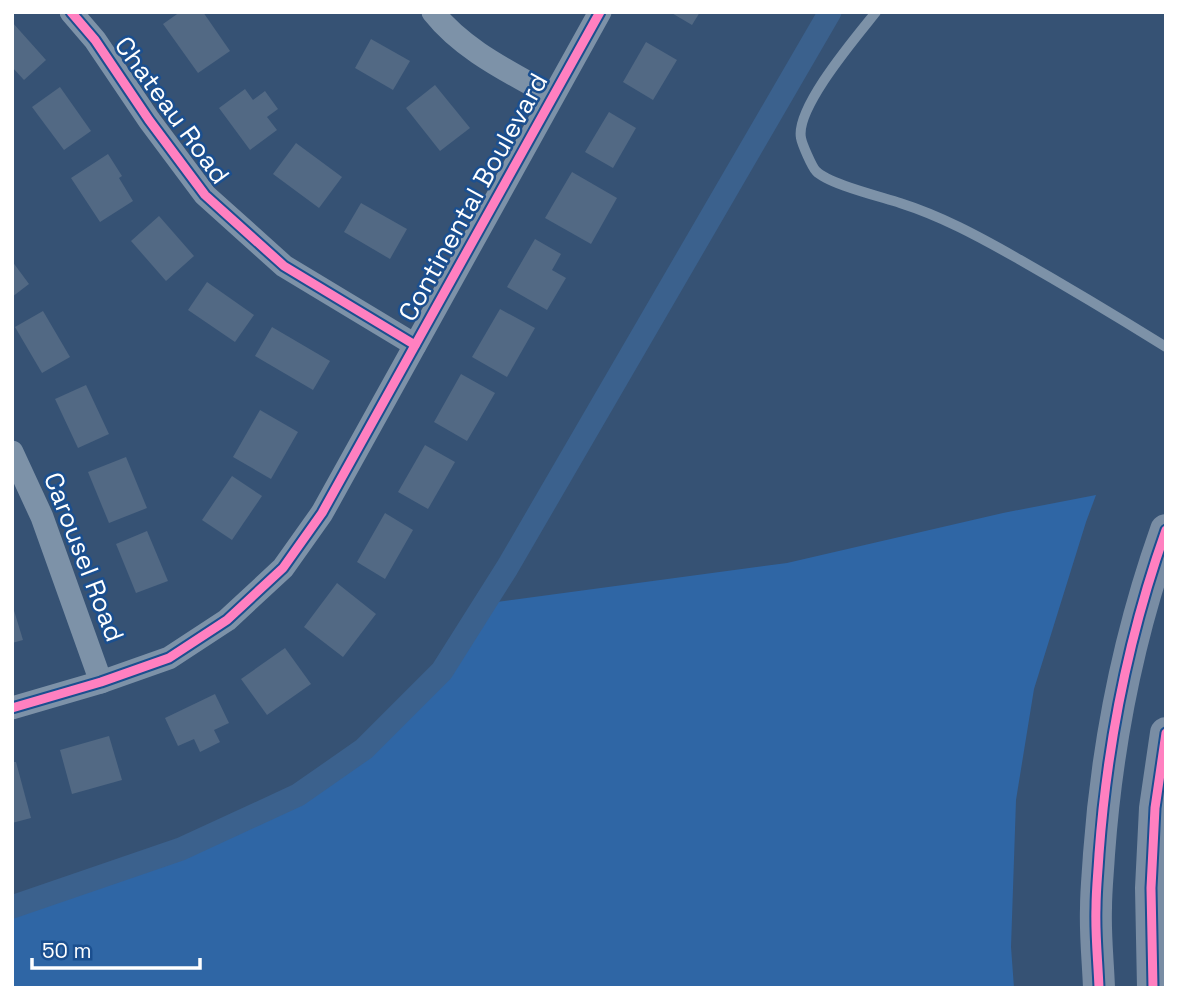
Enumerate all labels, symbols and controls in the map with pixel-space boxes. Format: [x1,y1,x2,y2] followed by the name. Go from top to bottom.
[107,29,237,191] street label: Chateau Road
[391,67,555,327] street label: Continental Boulevard
[36,467,132,647] street label: Carousel Road
[32,926,200,970] scale bar
[42,937,92,964] text: 50 m

